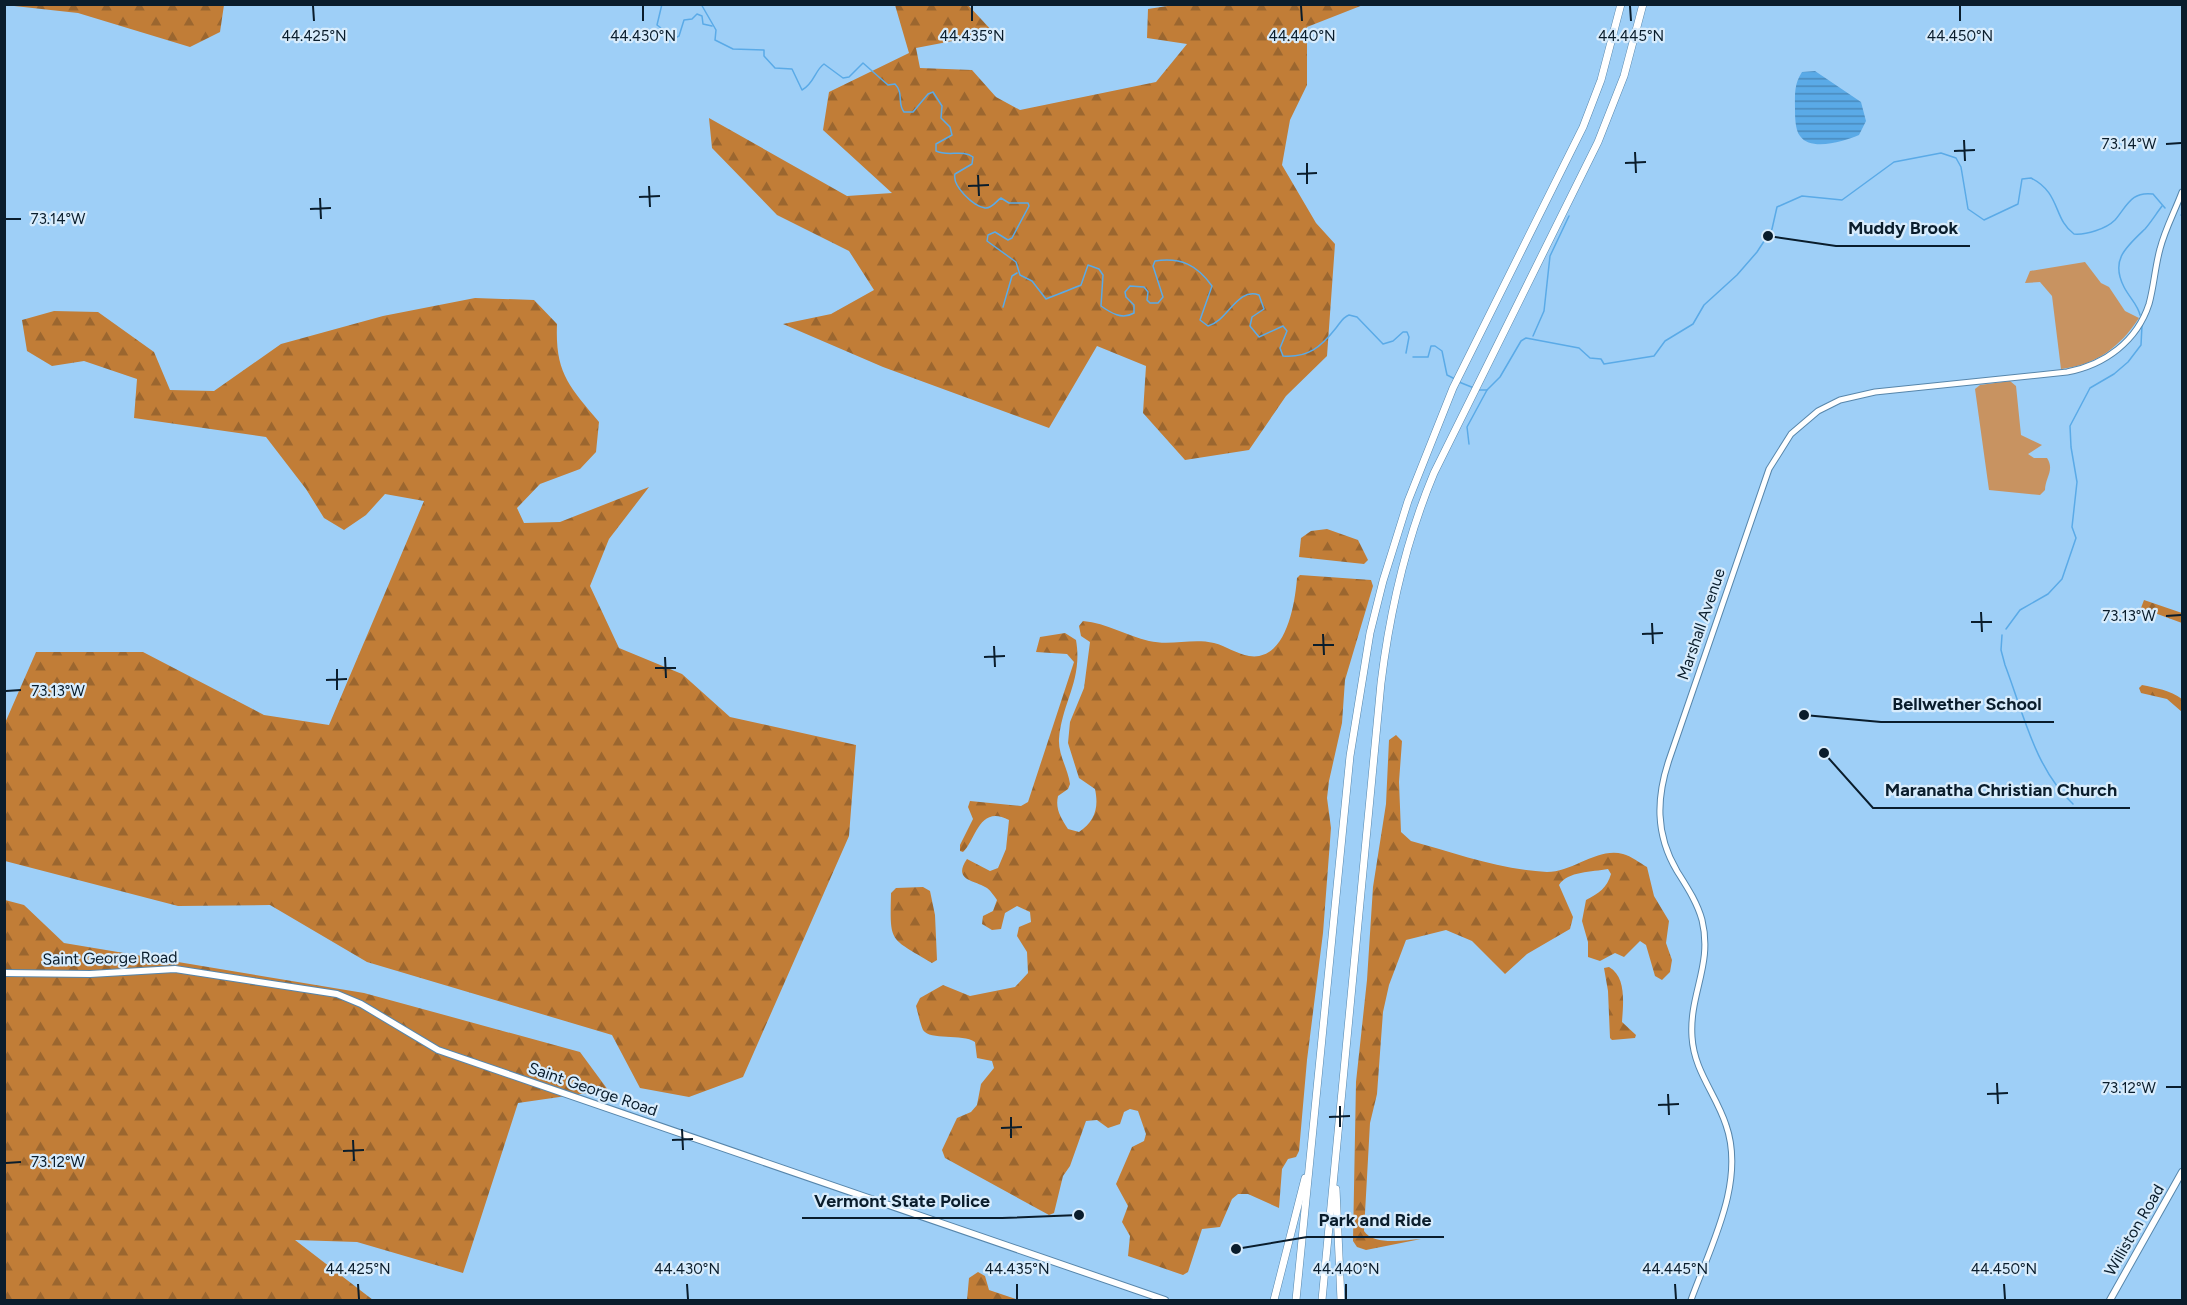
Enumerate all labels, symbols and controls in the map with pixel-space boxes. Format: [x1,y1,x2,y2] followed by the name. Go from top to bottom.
[281,27,347,45] text: 44.425°N
[610,27,676,45] text: 44.430°N
[940,27,1005,45] text: 44.435°N
[1268,27,1336,45] text: 44.440°N
[1598,27,1664,45] text: 44.445°N
[1927,27,1993,45] text: 44.450°N
[2102,135,2157,153] text: 73.14°W
[31,210,86,228] text: 73.14°W
[1836,210,1970,246] callout: Muddy Brook
[1848,217,1958,239] text: Muddy Brook
[1673,565,1729,682] street label: Marshall Avenue
[2102,607,2156,625] text: 73.13°W
[31,682,85,700] text: 73.13°W
[1881,686,2054,722] callout: Bellwether School
[1892,693,2042,715] text: Bellwether School
[1873,772,2130,808] callout: Maranatha Christian Church
[1885,779,2117,801] text: Maranatha Christian Church
[42,947,178,969] street label: Saint George Road
[526,1058,660,1120] street label: Saint George Road
[2102,1079,2157,1097] text: 73.12°W
[31,1153,86,1171] text: 73.12°W
[2100,1181,2168,1279] street label: Williston Road
[802,1182,1002,1218] callout: Vermont State Police
[814,1190,990,1212] text: Vermont State Police
[1307,1201,1444,1237] callout: Park and Ride
[1319,1209,1431,1231] text: Park and Ride
[325,1260,391,1278] text: 44.425°N
[654,1260,720,1278] text: 44.430°N
[985,1260,1050,1278] text: 44.435°N
[1312,1260,1380,1278] text: 44.440°N
[1642,1260,1708,1278] text: 44.445°N
[1971,1260,2037,1278] text: 44.450°N

